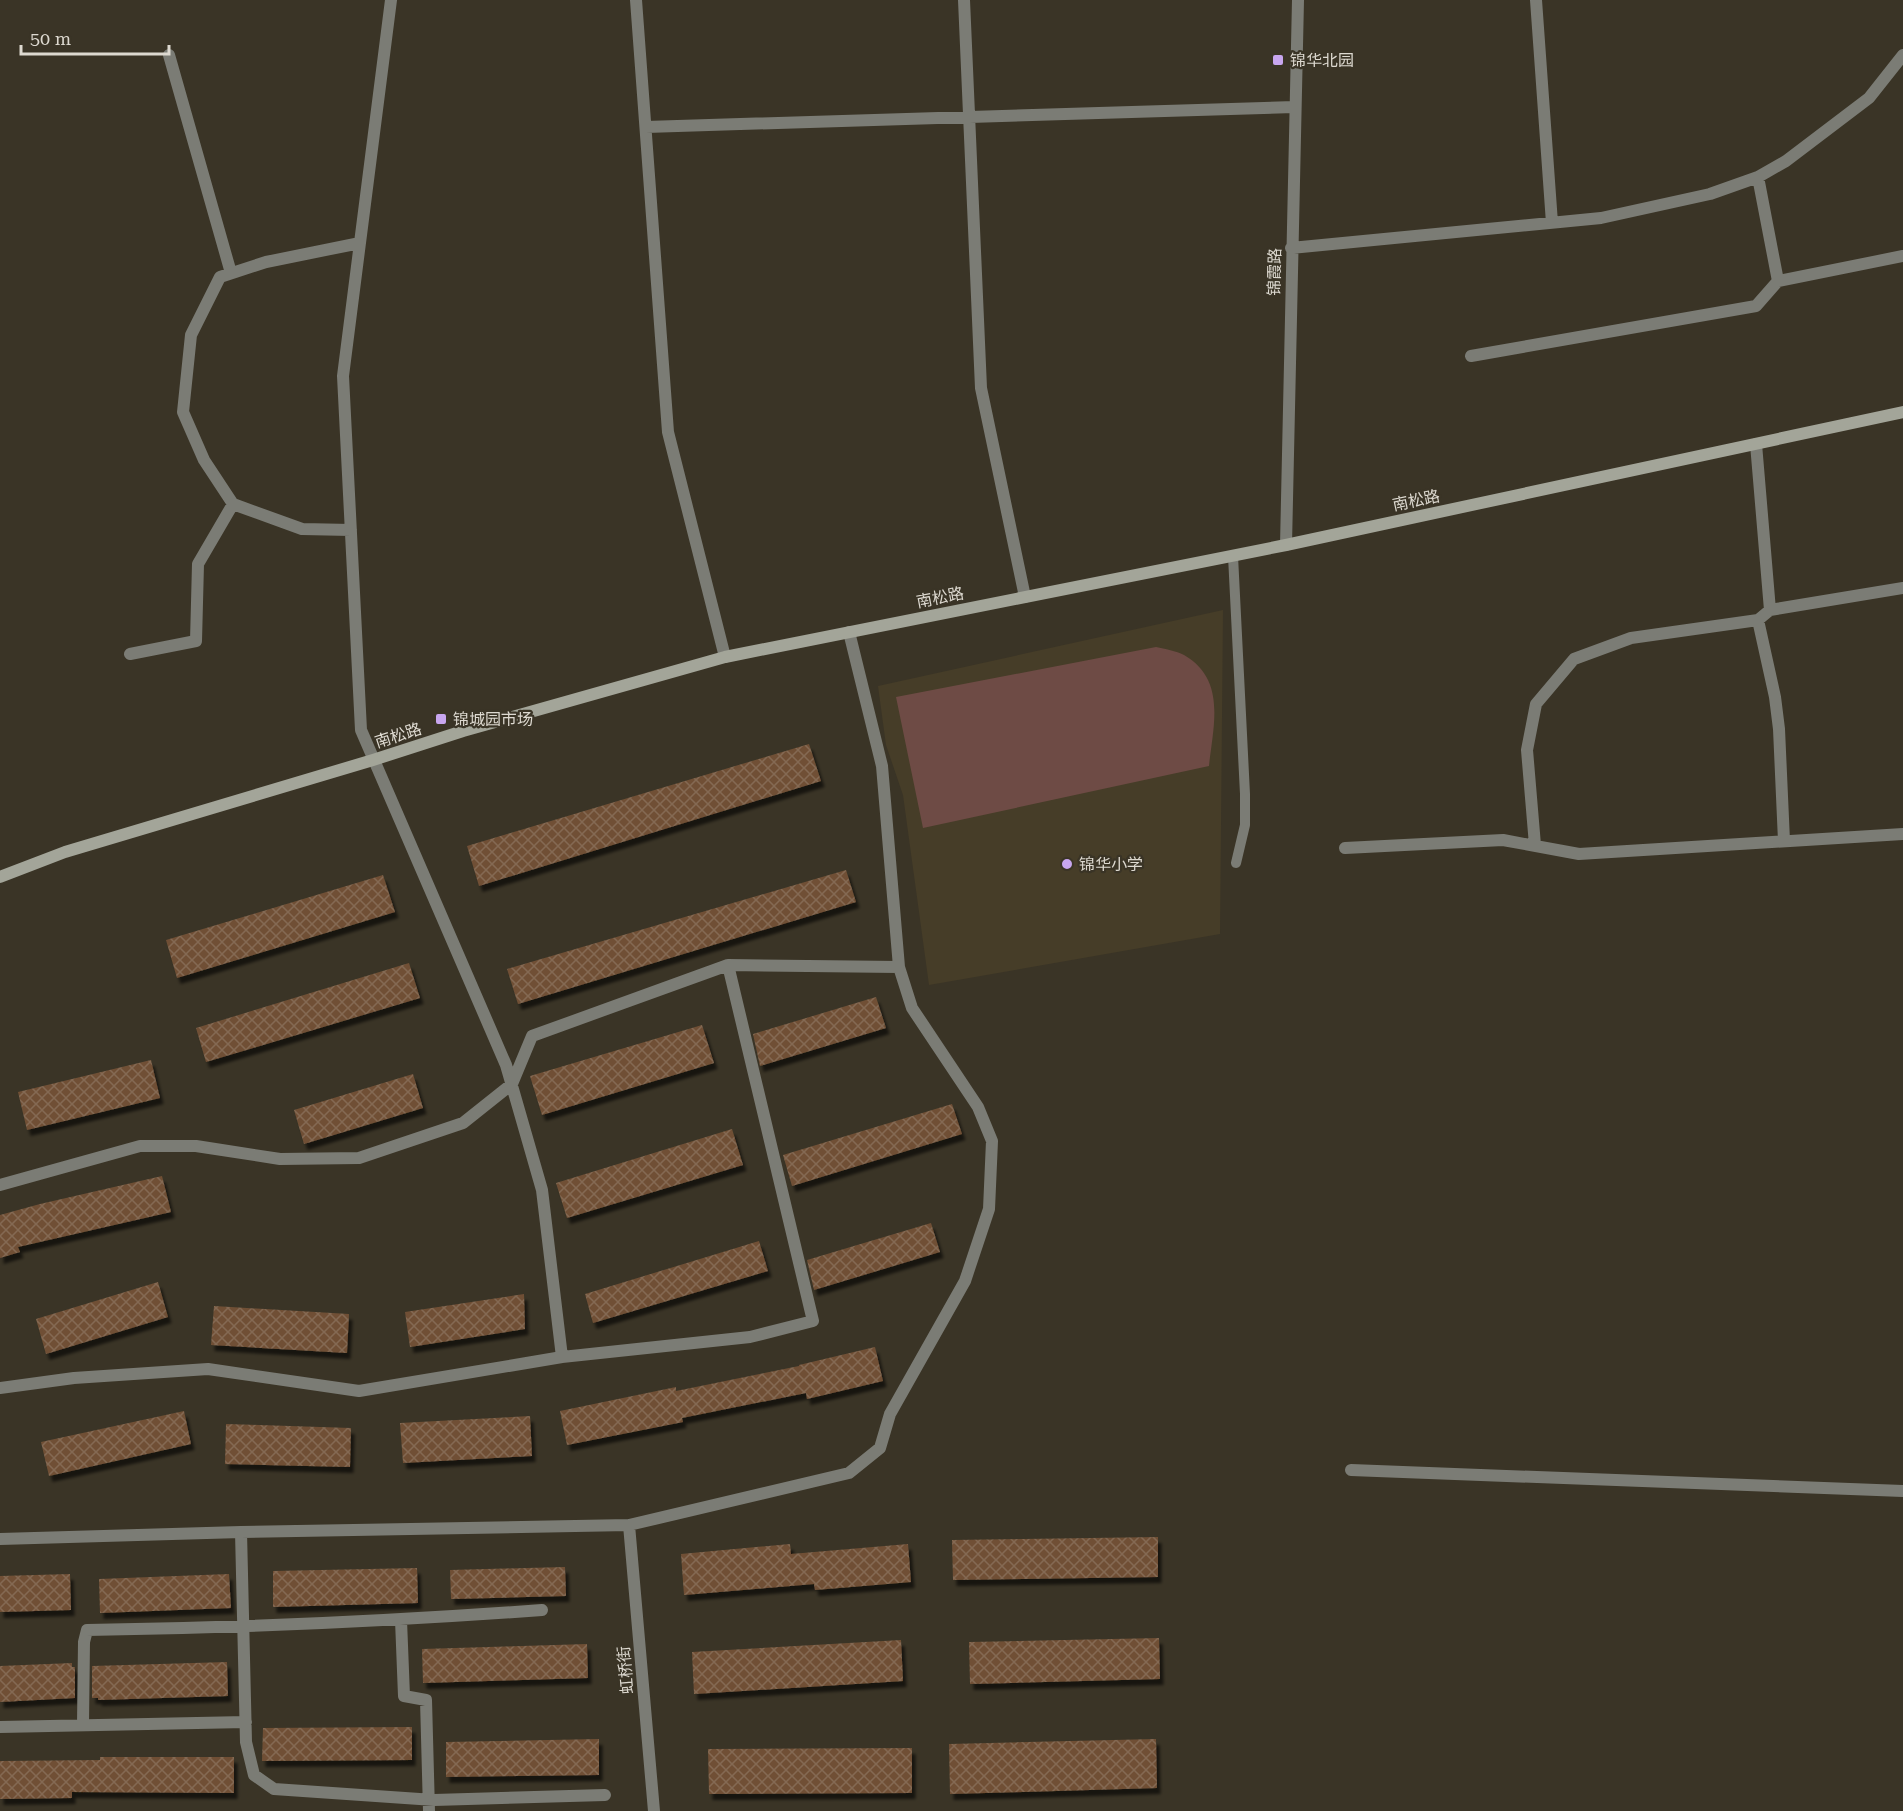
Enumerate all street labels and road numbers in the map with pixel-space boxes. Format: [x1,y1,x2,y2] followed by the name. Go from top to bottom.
[1265,248,1284,296] street label: 锦霞路
[1391,486,1442,515] street label: 南松路
[915,584,965,611] street label: 南松路
[372,719,424,752] street label: 南松路
[614,1645,637,1695] street label: 虹桥街

